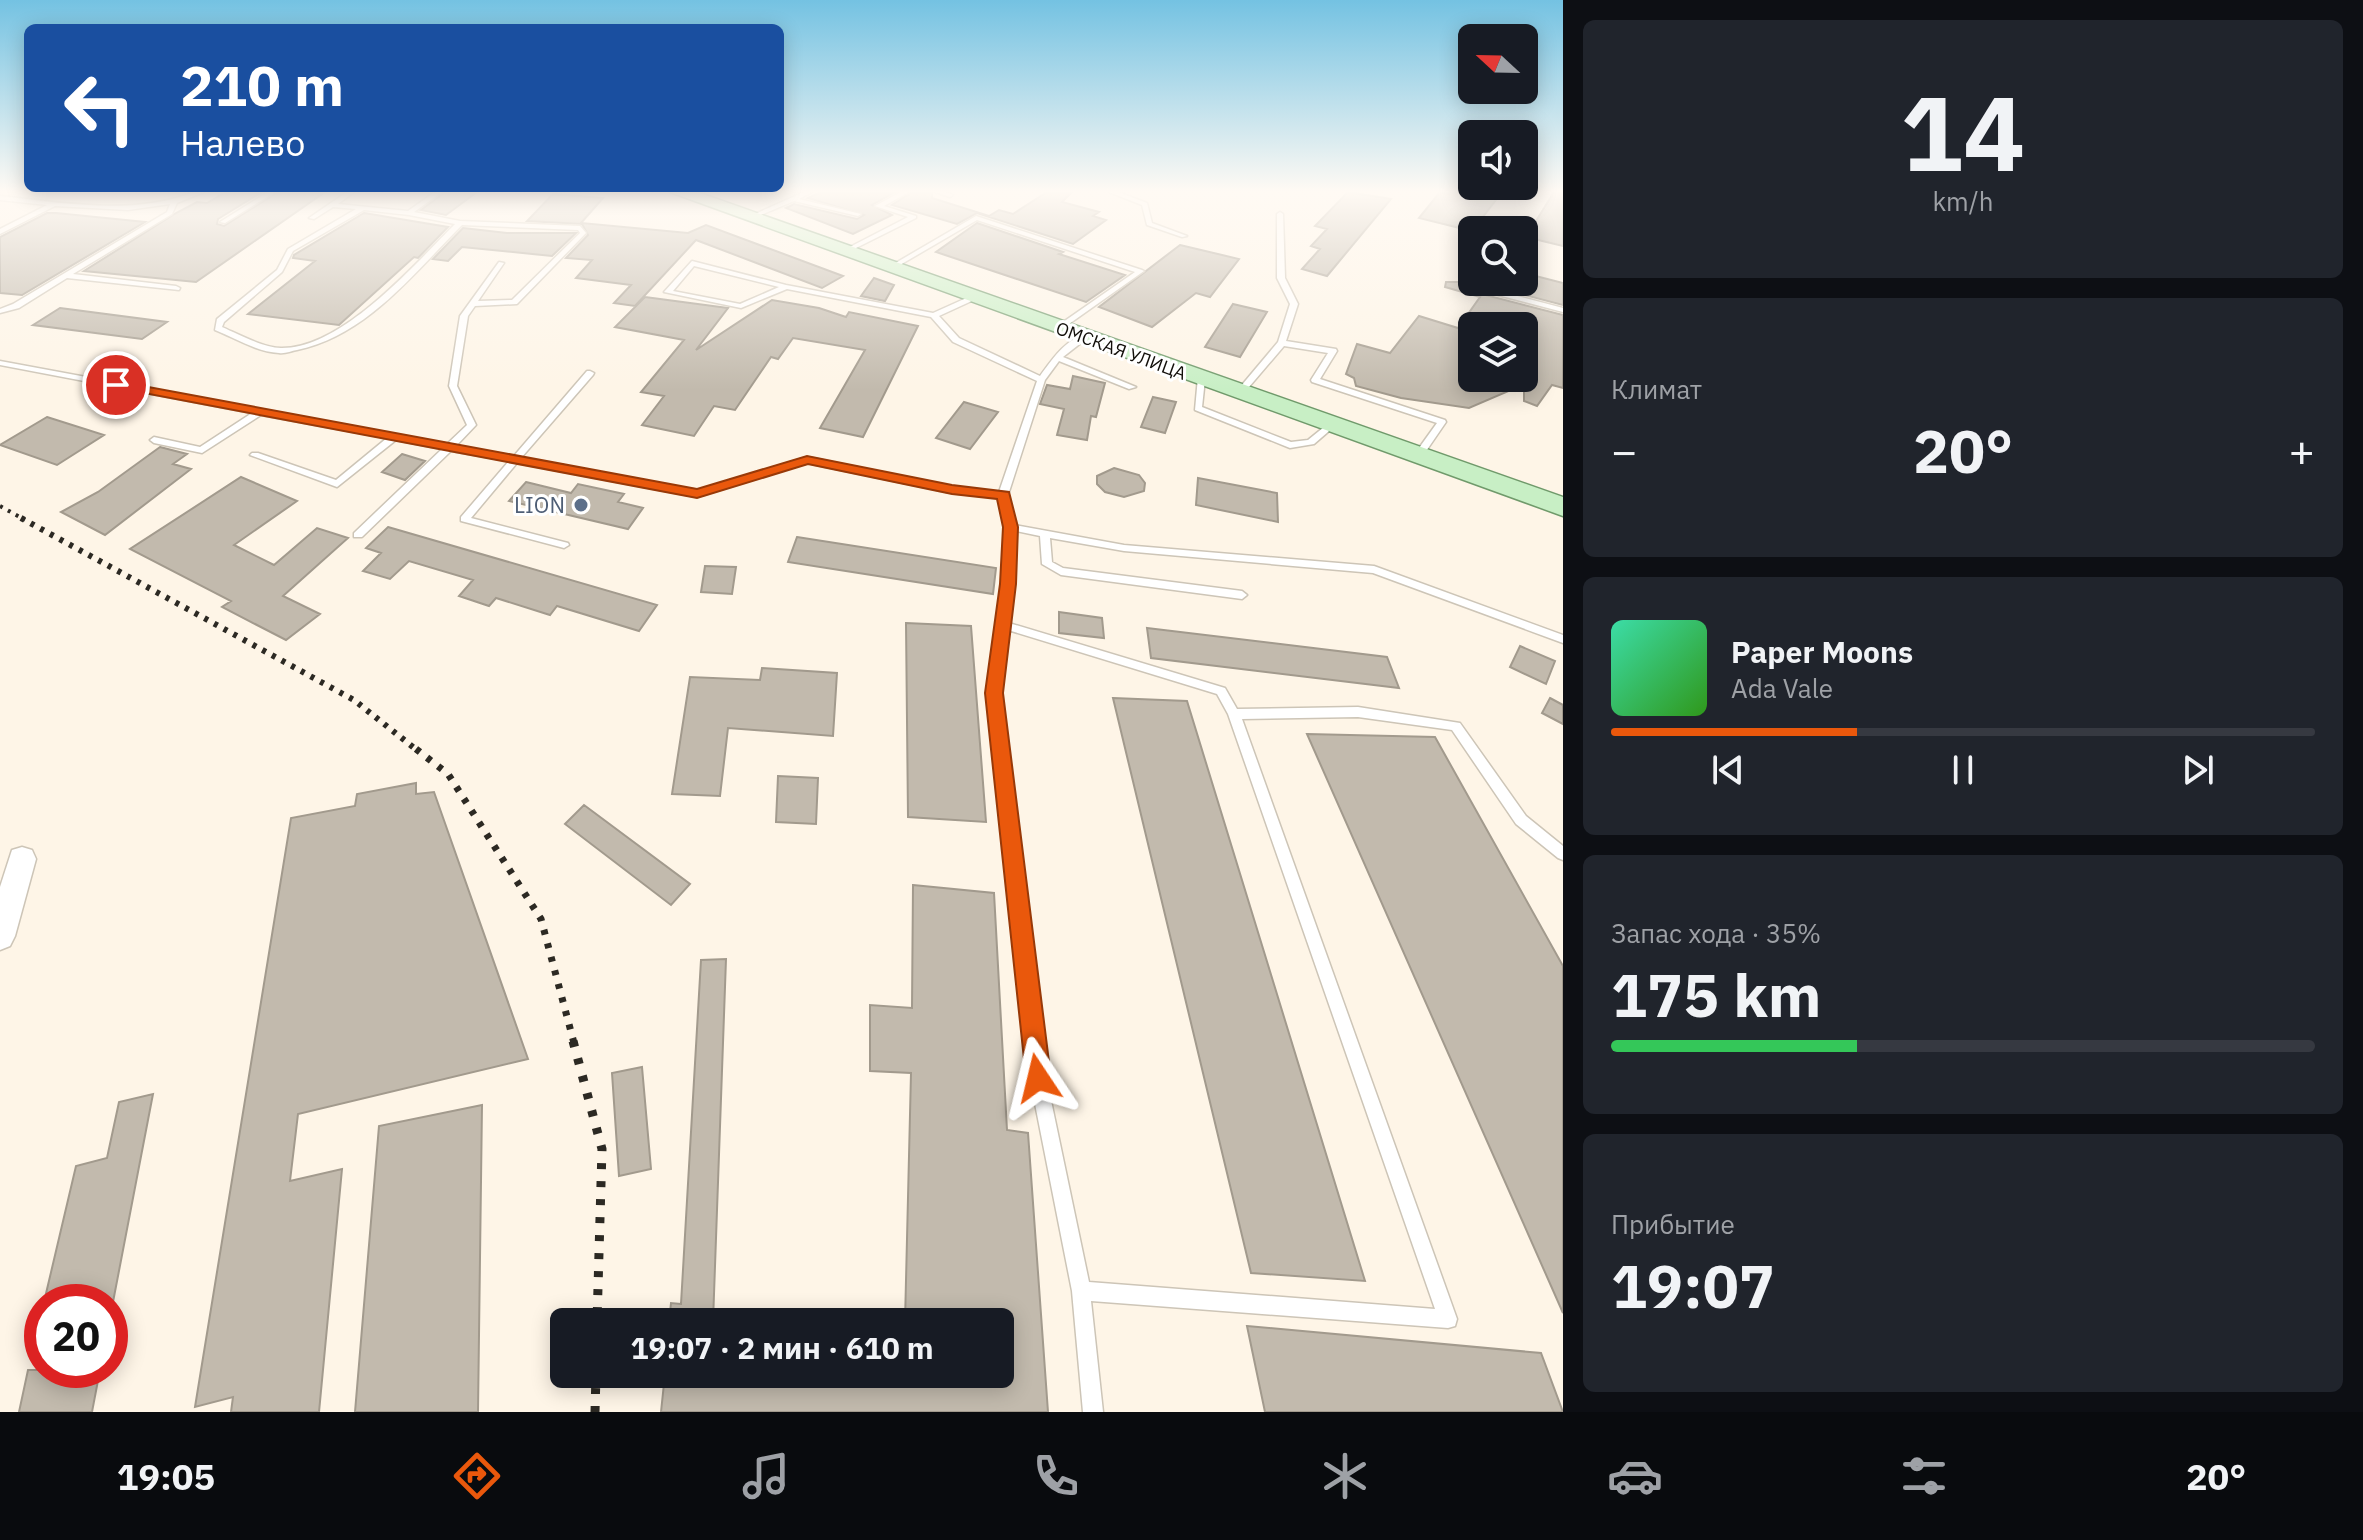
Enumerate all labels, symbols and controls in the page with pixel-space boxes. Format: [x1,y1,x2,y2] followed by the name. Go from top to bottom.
[1458,24,1538,104] north arrow
[1458,24,1538,392] map controls
[180,49,344,121] text: 210 m
[48,56,152,160] icon: left
[1901,64,2025,200] text: 14
[180,119,305,166] text: Налево
[1458,120,1538,200] button: sound
[1932,184,1994,218] text: km/h
[1458,216,1538,296] button: search
[1458,312,1538,392] button: layers
[1053,316,1190,385] street label: ОМСКАЯ УЛИЦА
[82,351,150,419] pin
[94,363,138,407] icon: arrive
[1611,372,1702,406] text: Климат
[1913,411,2013,490] text: 20°
[1611,422,1637,479] text: −
[2289,422,2315,479] text: +
[514,490,565,519] place label: LION
[572,496,590,514] marker: LION
[1731,632,1913,671] text: Paper Moons
[1731,671,1833,705] text: Ada Vale
[1706,748,1750,792] icon: previous
[1941,748,1985,792] icon: pause
[2176,748,2220,792] icon: next
[1611,916,1821,950] text: Запас хода · 35%
[1611,955,1821,1034] text: 175 km
[996,1036,1080,1120] position arrow
[1611,1207,1735,1241] text: Прибытие
[1611,1246,1775,1325] text: 19:07
[24,1284,128,1388] speed limit sign: 20
[630,1328,934,1367] text: 19:07 · 2 мин · 610 m
[449,1448,505,1504] icon: directions
[738,1448,794,1504] icon: music
[1028,1448,1084,1504] icon: phone
[1317,1448,1373,1504] icon: climate
[1607,1448,1663,1504] icon: car
[1896,1448,1952,1504] icon: filters
[117,1453,215,1500] text: 19:05
[2186,1453,2246,1500] text: 20°

